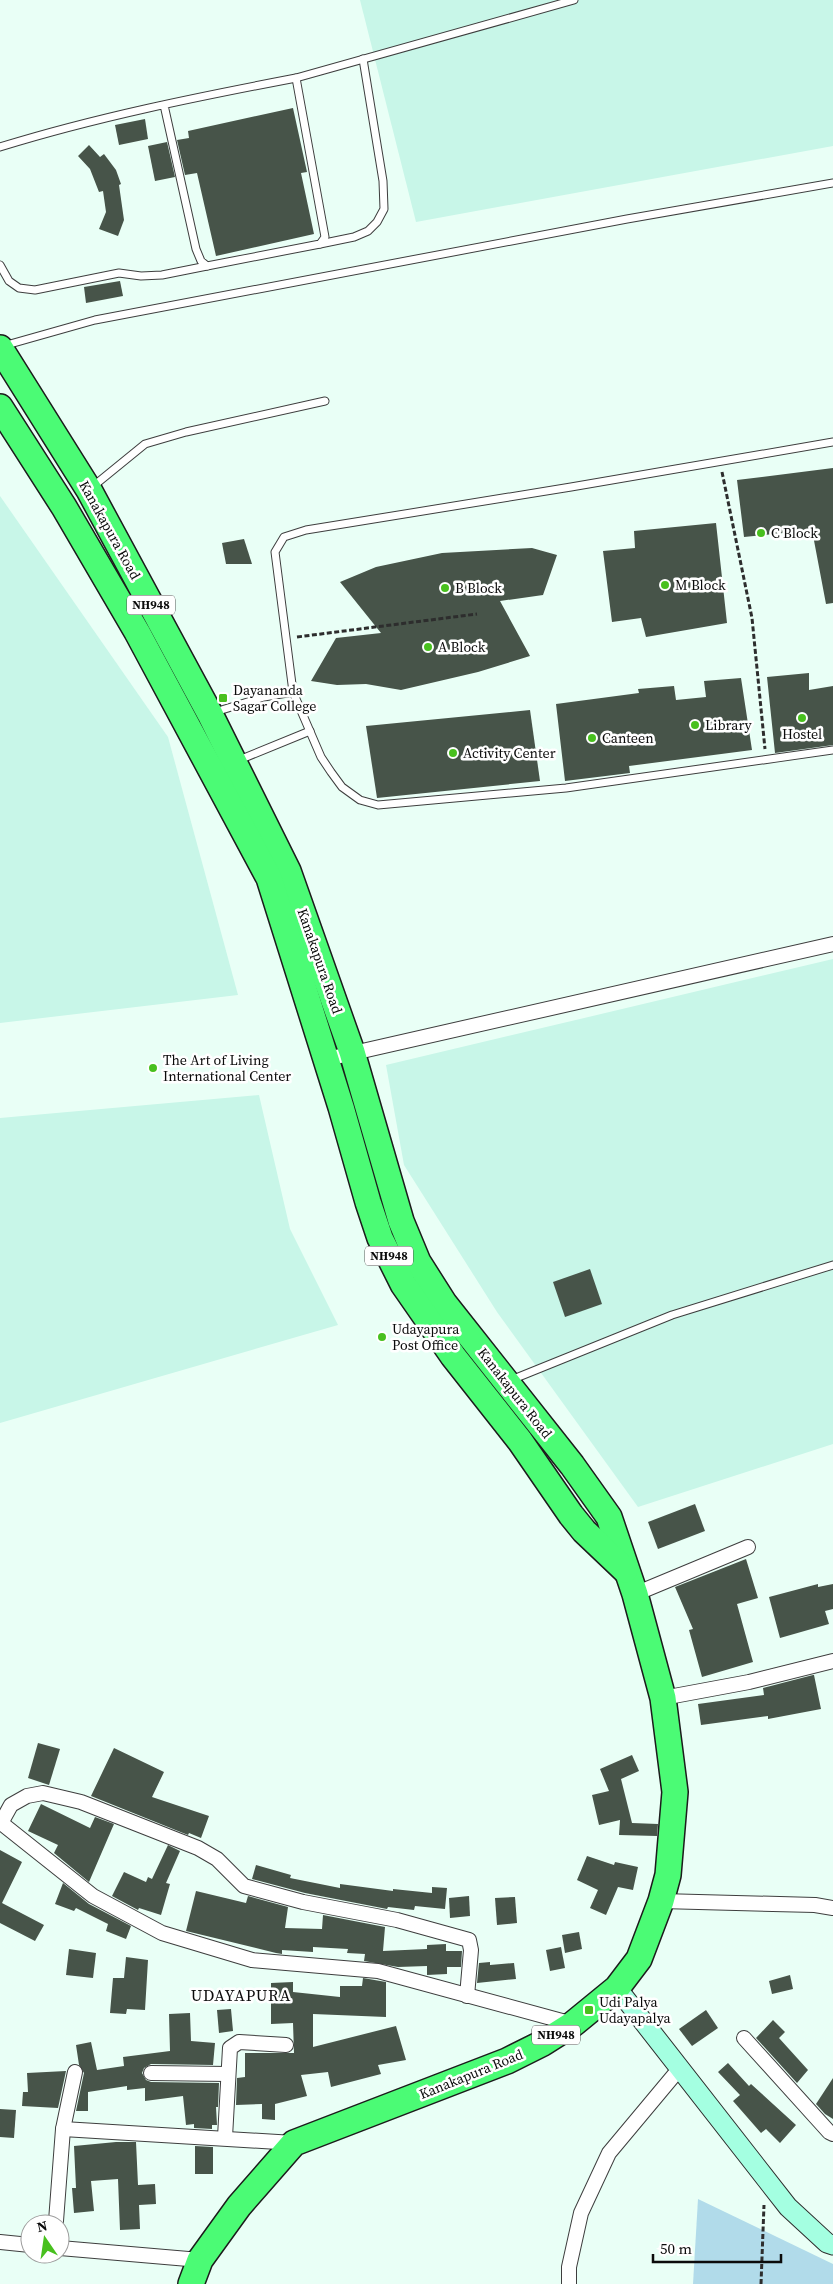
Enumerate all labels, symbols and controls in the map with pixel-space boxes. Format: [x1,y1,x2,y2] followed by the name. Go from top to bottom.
[74,477,146,583] street label: Kanakapura Road
[771,523,818,543] place label: C Block
[755,527,767,539] marker: C Block
[675,575,726,595] place label: M Block
[455,578,502,598] place label: B Block
[659,579,671,591] marker: M Block
[439,582,451,594] marker: B Block
[127,596,175,614] road number: NH948
[438,637,486,657] place label: A Block
[422,641,434,653] marker: A Block
[233,680,316,716] place label: Dayananda Sagar College
[217,692,229,704] marker: Dayananda Sagar College
[796,712,808,724] marker: Hostel
[705,715,752,735] place label: Library
[689,719,701,731] marker: Library
[782,724,822,744] place label: Hostel
[602,728,654,748] place label: Canteen
[586,732,598,744] marker: Canteen
[463,743,556,763] place label: Activity Center
[447,747,459,759] marker: Activity Center
[293,906,347,1017] street label: Kanakapura Road
[163,1050,291,1086] place label: The Art of Living International Center
[147,1062,159,1074] marker: The Art of Living International Center
[365,1246,413,1266] road number: NH948
[392,1319,460,1355] place label: Udayapura Post Office
[376,1331,388,1343] marker: Udayapura Post Office
[473,1343,557,1443] street label: Kanakapura Road
[191,1984,291,2006] district label: UDAYAPURA
[599,1992,672,2028] place label: Udi Palya Udayapalya
[583,2004,595,2016] marker: Udi Palya Udayapalya
[532,2026,580,2044] road number: NH948
[416,2044,526,2104] street label: Kanakapura Road
[20,2214,70,2264] north arrow
[35,2215,49,2237] text: N
[653,2232,780,2264] scale bar
[660,2238,692,2259] text: 50 m

